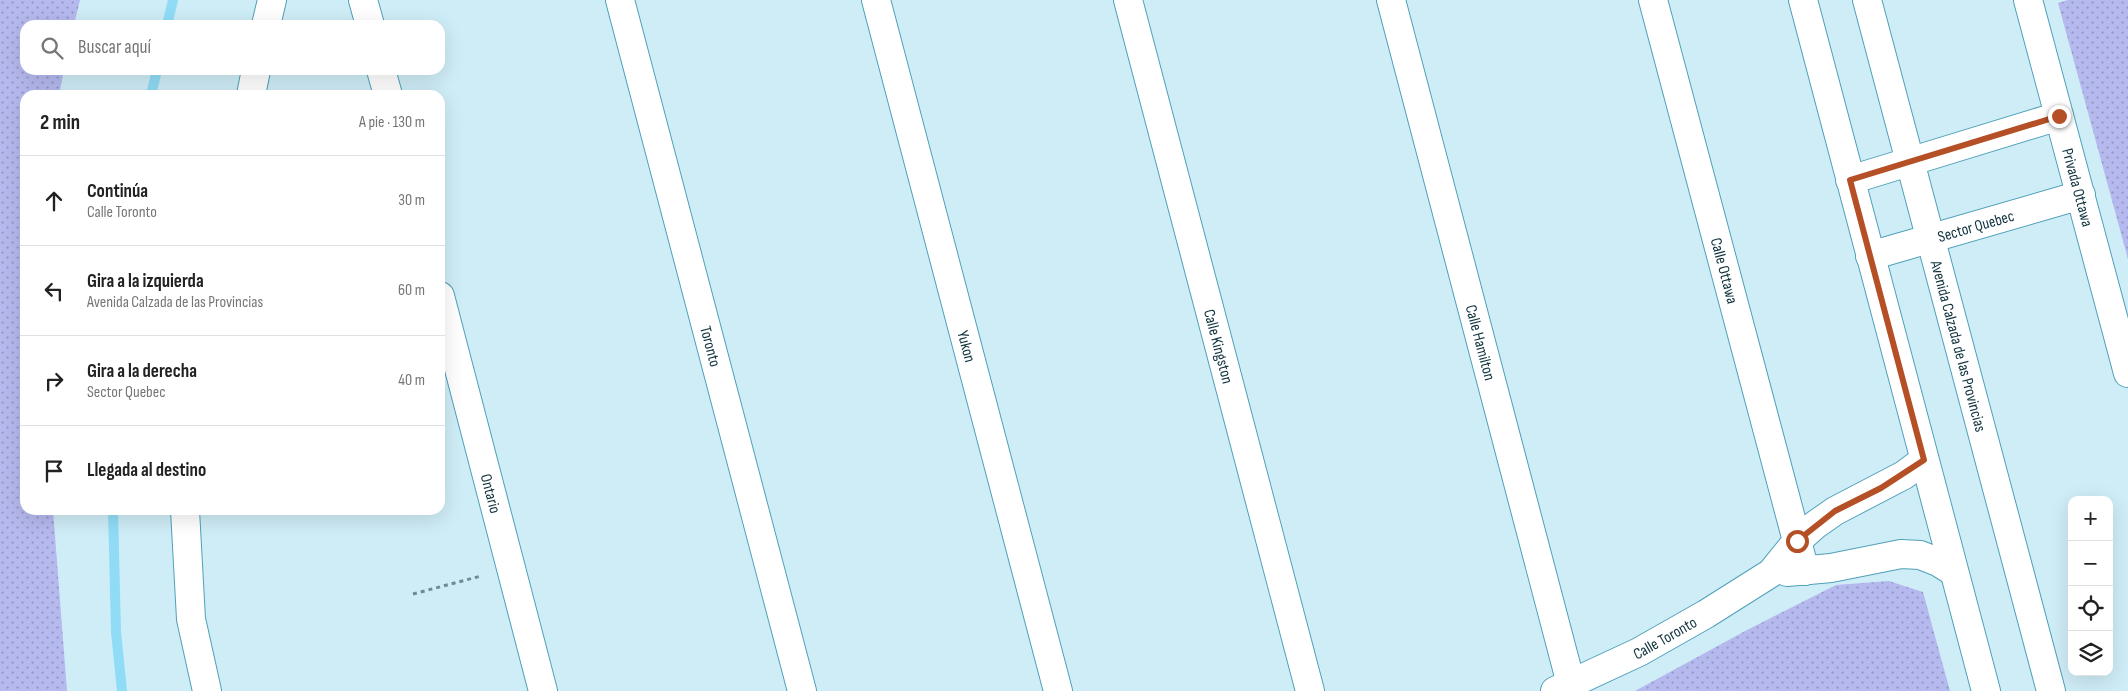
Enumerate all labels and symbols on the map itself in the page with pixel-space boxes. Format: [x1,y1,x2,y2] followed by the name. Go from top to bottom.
[2048,105,2071,128] route end
[2057,146,2096,229] street label: Privada Ottawa
[1936,207,2017,247] street label: Sector Quebec
[1706,236,1741,306] street label: Calle Ottawa
[1926,258,1990,434] street label: Avenida Calzada de las Provincias
[1461,303,1499,383] street label: Calle Hamilton
[1199,307,1237,386] street label: Calle Kingston
[695,324,724,369] street label: Toronto
[952,329,979,365] street label: Yukon
[476,472,504,516] street label: Ontario
[1786,530,1809,553] route start
[1631,613,1700,664] street label: Calle Toronto

